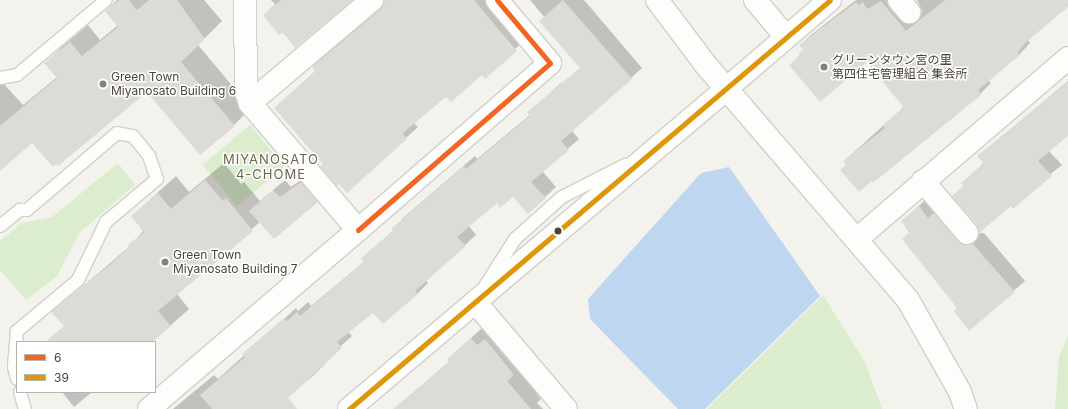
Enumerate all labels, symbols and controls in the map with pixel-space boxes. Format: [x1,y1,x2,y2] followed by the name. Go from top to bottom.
[832,53,967,81] place label: グリーンタウン宮の里 第四住宅管理組合 集会所
[819,62,829,72] marker: グリーンタウン宮の里 第四住宅管理組合 集会所
[111,70,236,98] place label: Green Town Miyanosato Building 6
[98,79,108,89] marker: Green Town Miyanosato Building 6
[223,152,319,183] district label: MIYANOSATO 4-CHOME
[553,226,563,236] unlabelled marker
[173,248,298,276] place label: Green Town Miyanosato Building 7
[160,257,170,267] marker: Green Town Miyanosato Building 7
[16,341,156,393] legend
[54,350,61,365] text: 6
[54,370,69,385] text: 39

